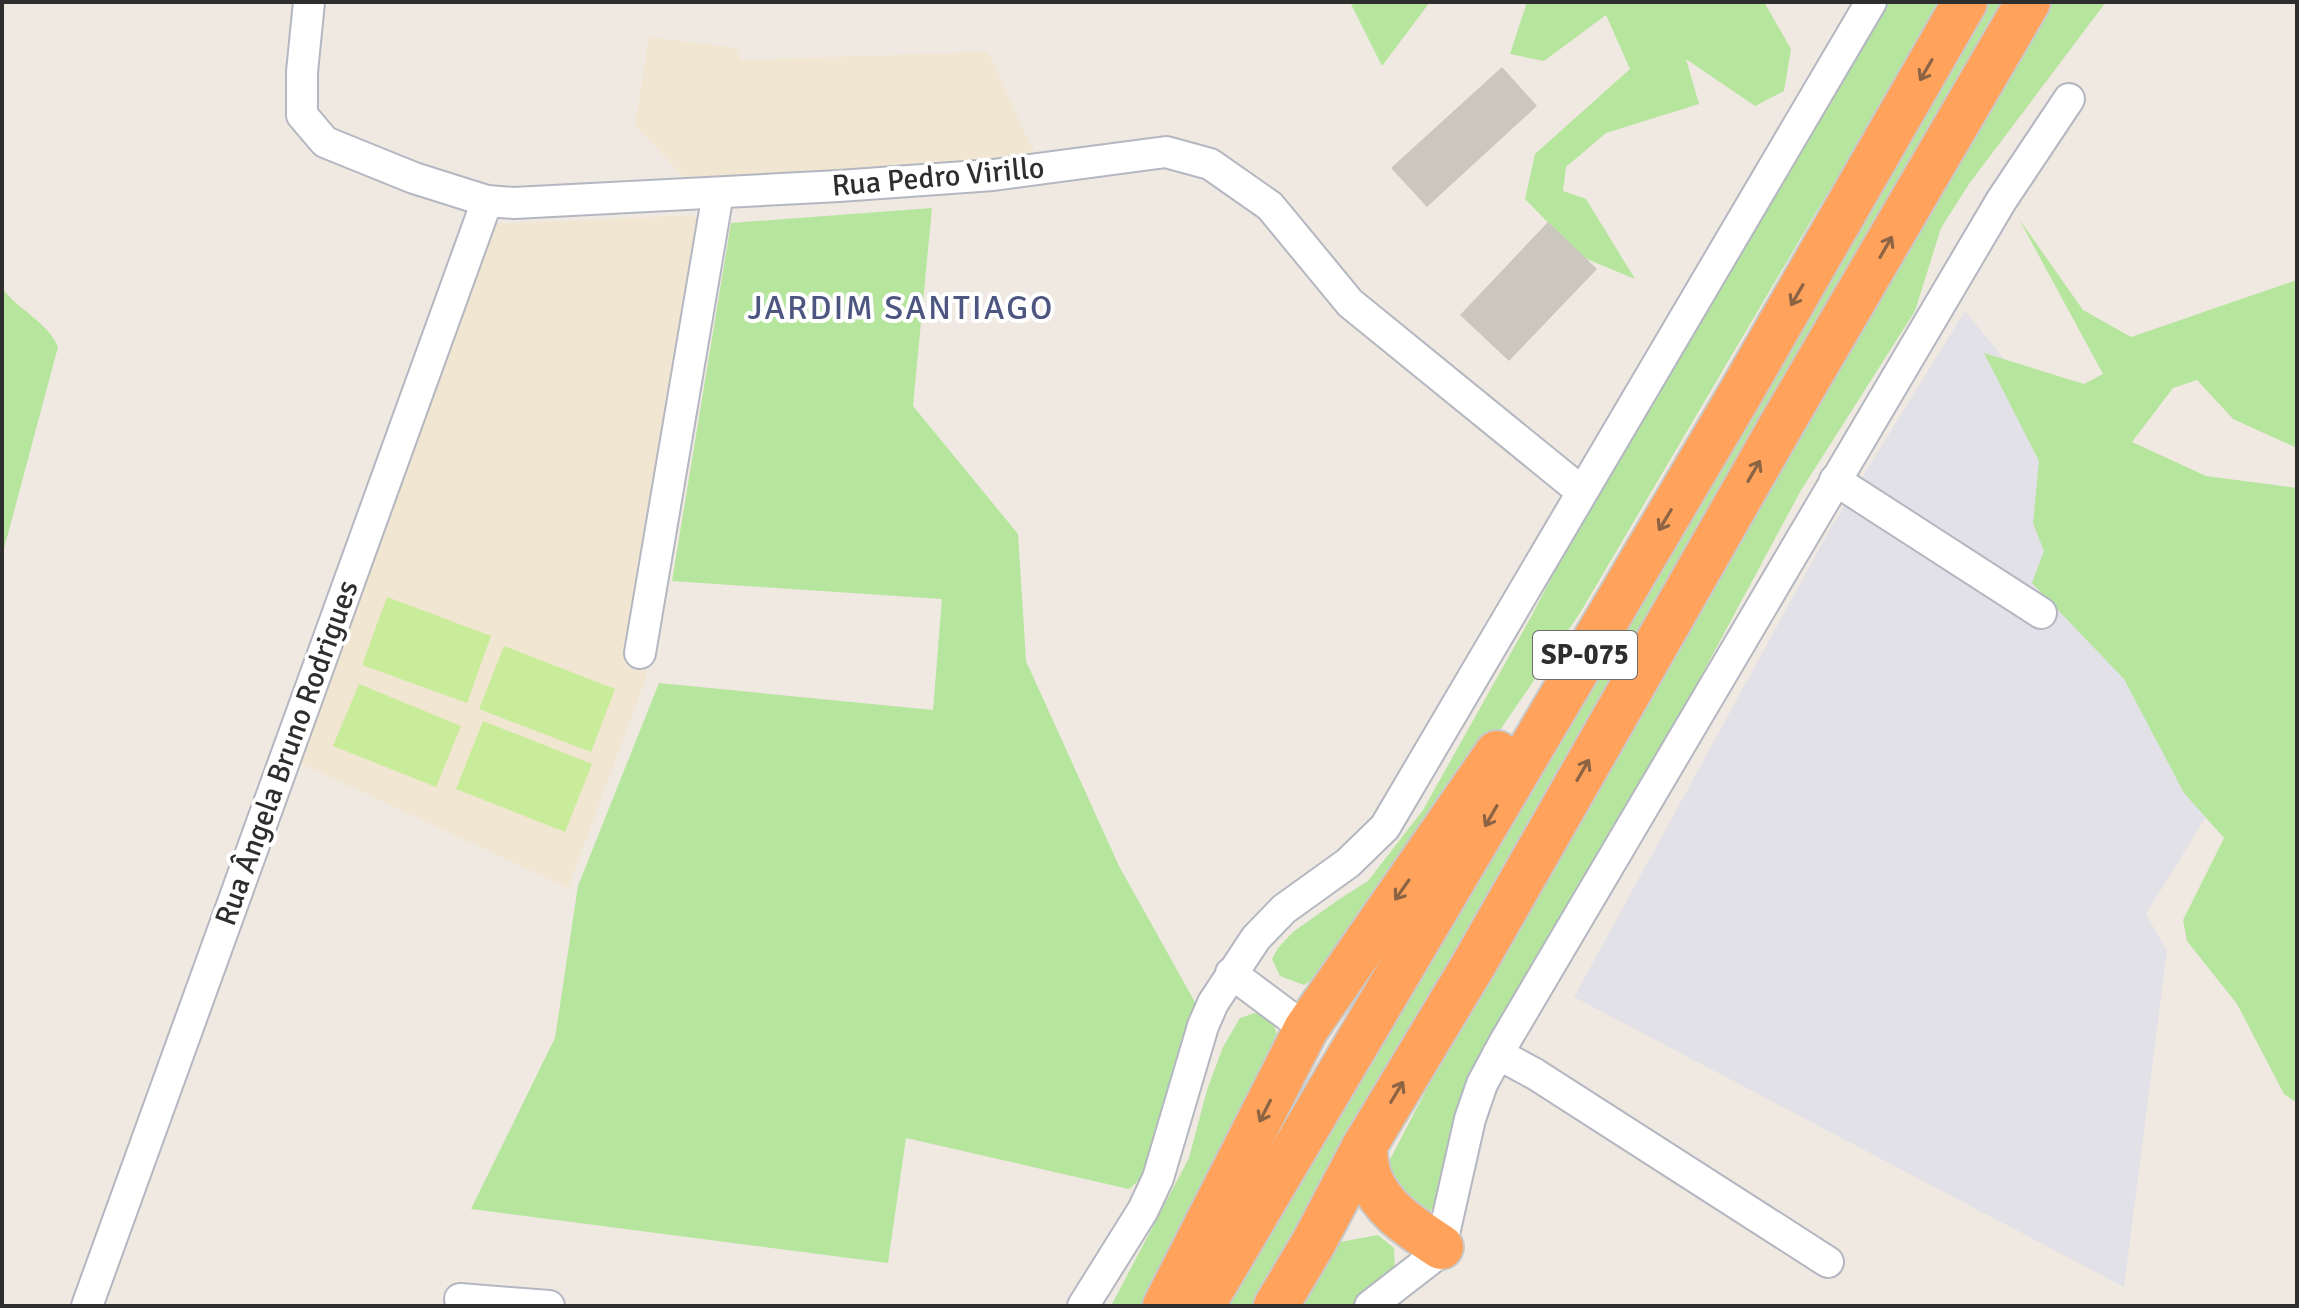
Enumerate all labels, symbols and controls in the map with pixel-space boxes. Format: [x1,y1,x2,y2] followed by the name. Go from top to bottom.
[1918,58,1934,81] one-way arrow
[830,149,1046,205] street label: Rua Pedro Virillo
[1878,236,1894,259] one-way arrow
[1789,283,1805,306] one-way arrow
[748,287,1054,329] district label: JARDIM SANTIAGO
[1747,460,1762,484] one-way arrow
[1657,508,1673,531] one-way arrow
[207,575,367,931] street label: Rua Ângela Bruno Rodrigues
[1533,631,1637,679] road number: SP-075
[1575,759,1591,782] one-way arrow
[1483,804,1499,827] one-way arrow
[1394,879,1410,901] one-way arrow
[1389,1081,1405,1104] one-way arrow
[1256,1098,1272,1122] one-way arrow

